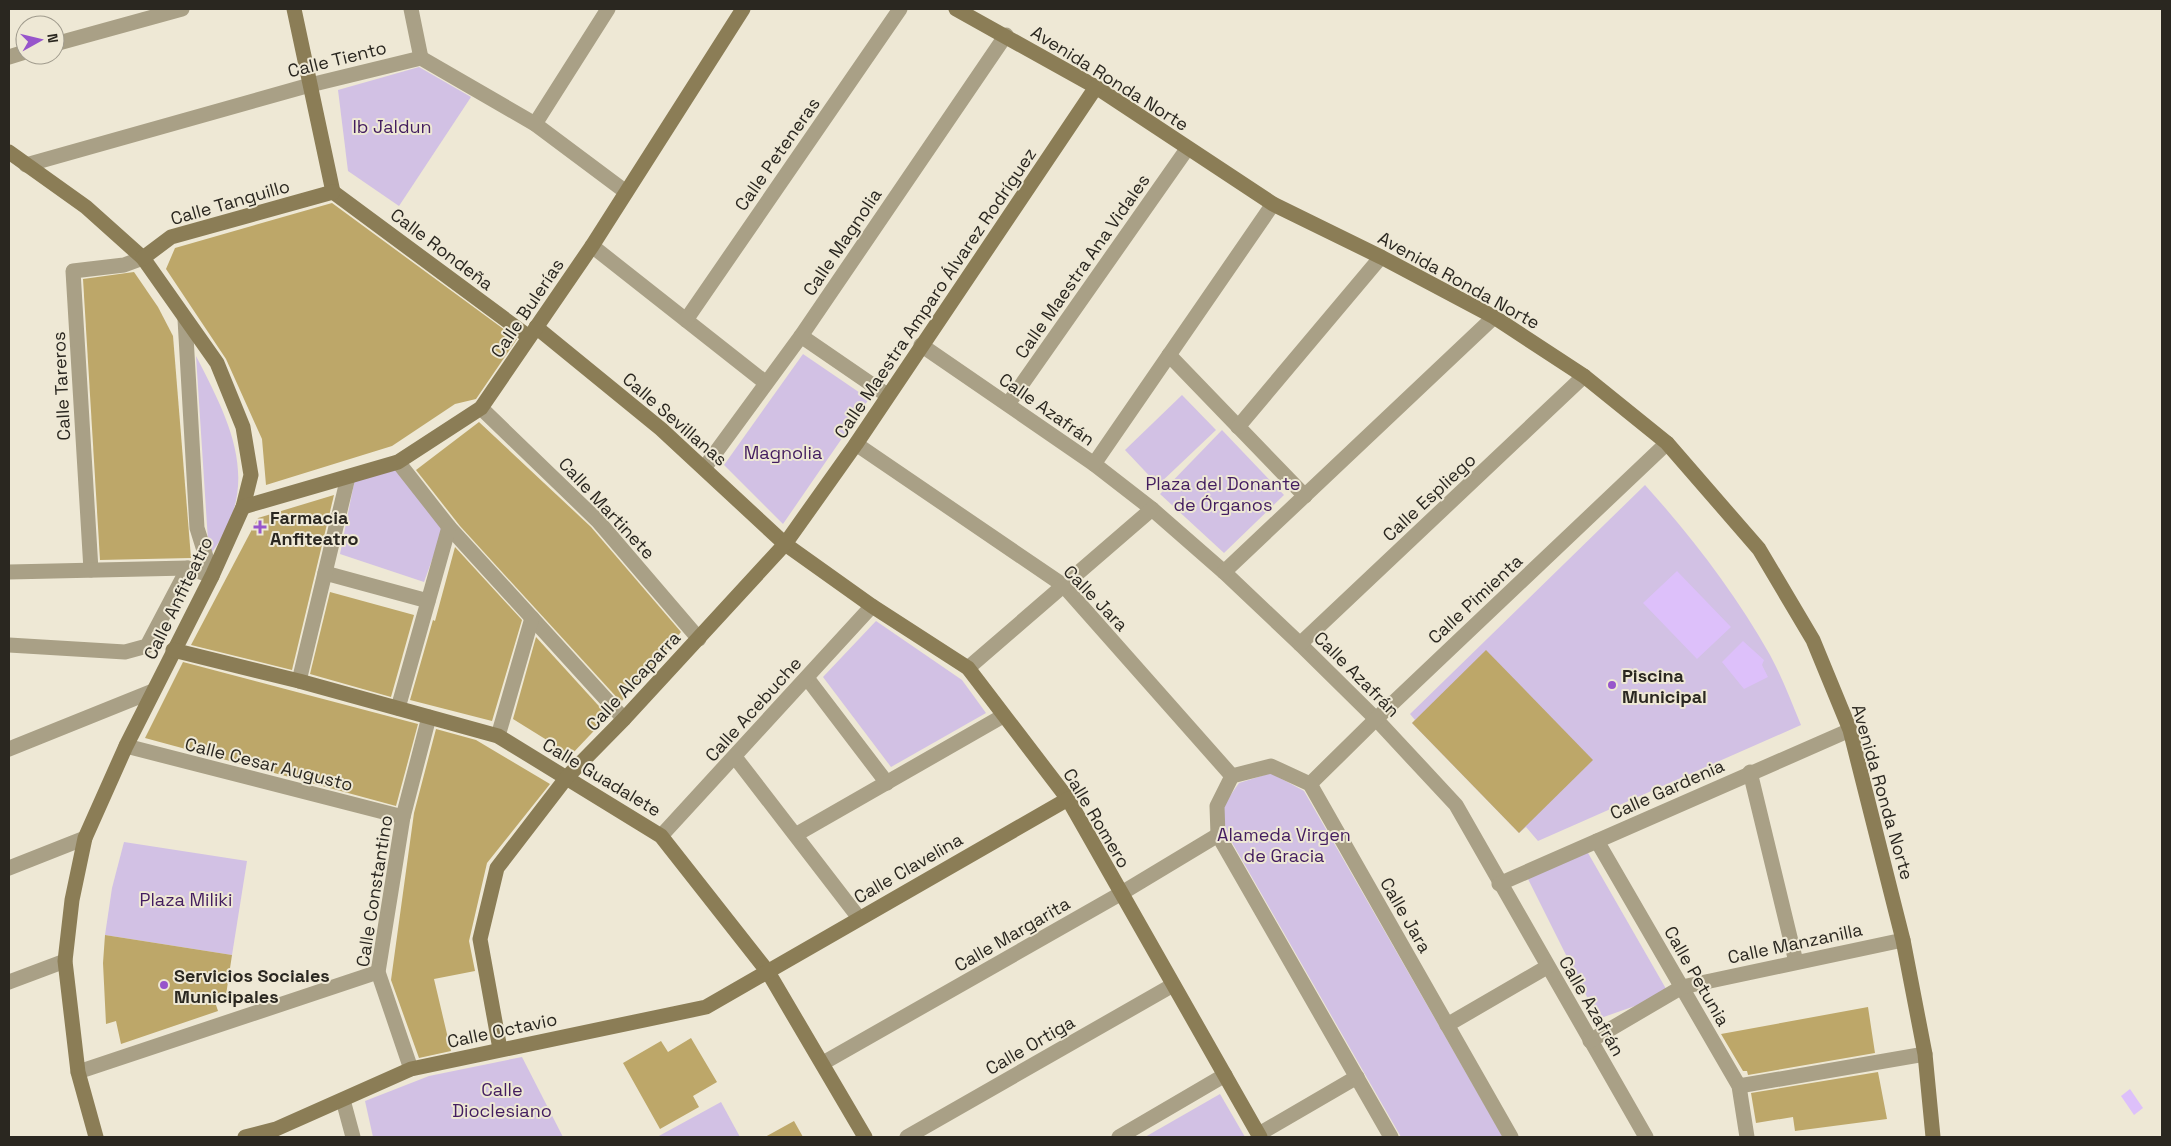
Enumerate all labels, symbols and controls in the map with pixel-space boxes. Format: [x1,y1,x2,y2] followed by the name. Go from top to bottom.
[15,15,65,65] north arrow
[1027,20,1193,136] street label: Avenida Ronda Norte
[43,32,62,44] text: N
[285,36,389,82] street label: Calle Tiento
[729,93,825,215] street label: Calle Peteneras
[352,115,432,138] park label: Ib Jaldun
[829,143,1041,443] street label: Calle Maestra Amparo Álvarez Rodríguez
[1009,169,1155,363] street label: Calle Maestra Ana Vidales
[168,174,292,230] street label: Calle Tanguillo
[798,184,886,300] street label: Calle Magnolia
[386,203,498,295] street label: Calle Rondeña
[1374,226,1544,334] street label: Avenida Ronda Norte
[485,254,569,362] street label: Calle Bulerías
[47,331,75,441] street label: Calle Tareros
[618,367,732,471] street label: Calle Sevillanas
[995,367,1099,451] street label: Calle Azafrán
[744,441,822,464] park label: Magnolia
[1377,448,1481,546] street label: Calle Espliego
[554,452,660,564] street label: Calle Martinete
[1146,472,1301,516] park label: Plaza del Donante de Órganos
[270,506,358,550] place label: Farmacia Anfiteatro
[254,521,266,533] marker: Farmacia Anfiteatro
[138,533,218,663] street label: Calle Anfiteatro
[1423,549,1527,649] street label: Calle Pimienta
[1059,560,1133,636] street label: Calle Jara
[581,626,685,736] street label: Calle Alcaparra
[1309,626,1405,722] street label: Calle Azafrán
[700,652,806,766] street label: Calle Acebuche
[1622,664,1707,708] place label: Piscina Municipal
[1606,679,1618,691] marker: Piscina Municipal
[1847,702,1919,882] street label: Avenida Ronda Norte
[183,732,355,796] street label: Calle Cesar Augusto
[539,733,665,821] street label: Calle Guadalete
[1606,754,1728,824] street label: Calle Gardenia
[1058,764,1136,872] street label: Calle Romero
[351,814,397,968] street label: Calle Constantino
[1217,823,1351,867] park label: Alameda Virgen de Gracia
[849,828,967,908] street label: Calle Clavelina
[1375,873,1437,957] street label: Calle Jara
[140,888,232,911] park label: Plaza Miliki
[950,892,1074,976] street label: Calle Margarita
[1725,917,1865,969] street label: Calle Manzanilla
[1659,922,1735,1030] street label: Calle Petunia
[1554,952,1630,1060] street label: Calle Azafrán
[174,964,330,1008] place label: Servicios Sociales Municipales
[158,979,170,991] marker: Servicios Sociales Municipales
[445,1007,559,1053] street label: Calle Octavio
[981,1010,1079,1080] street label: Calle Ortiga
[452,1078,552,1122] park label: Calle Dioclesiano

